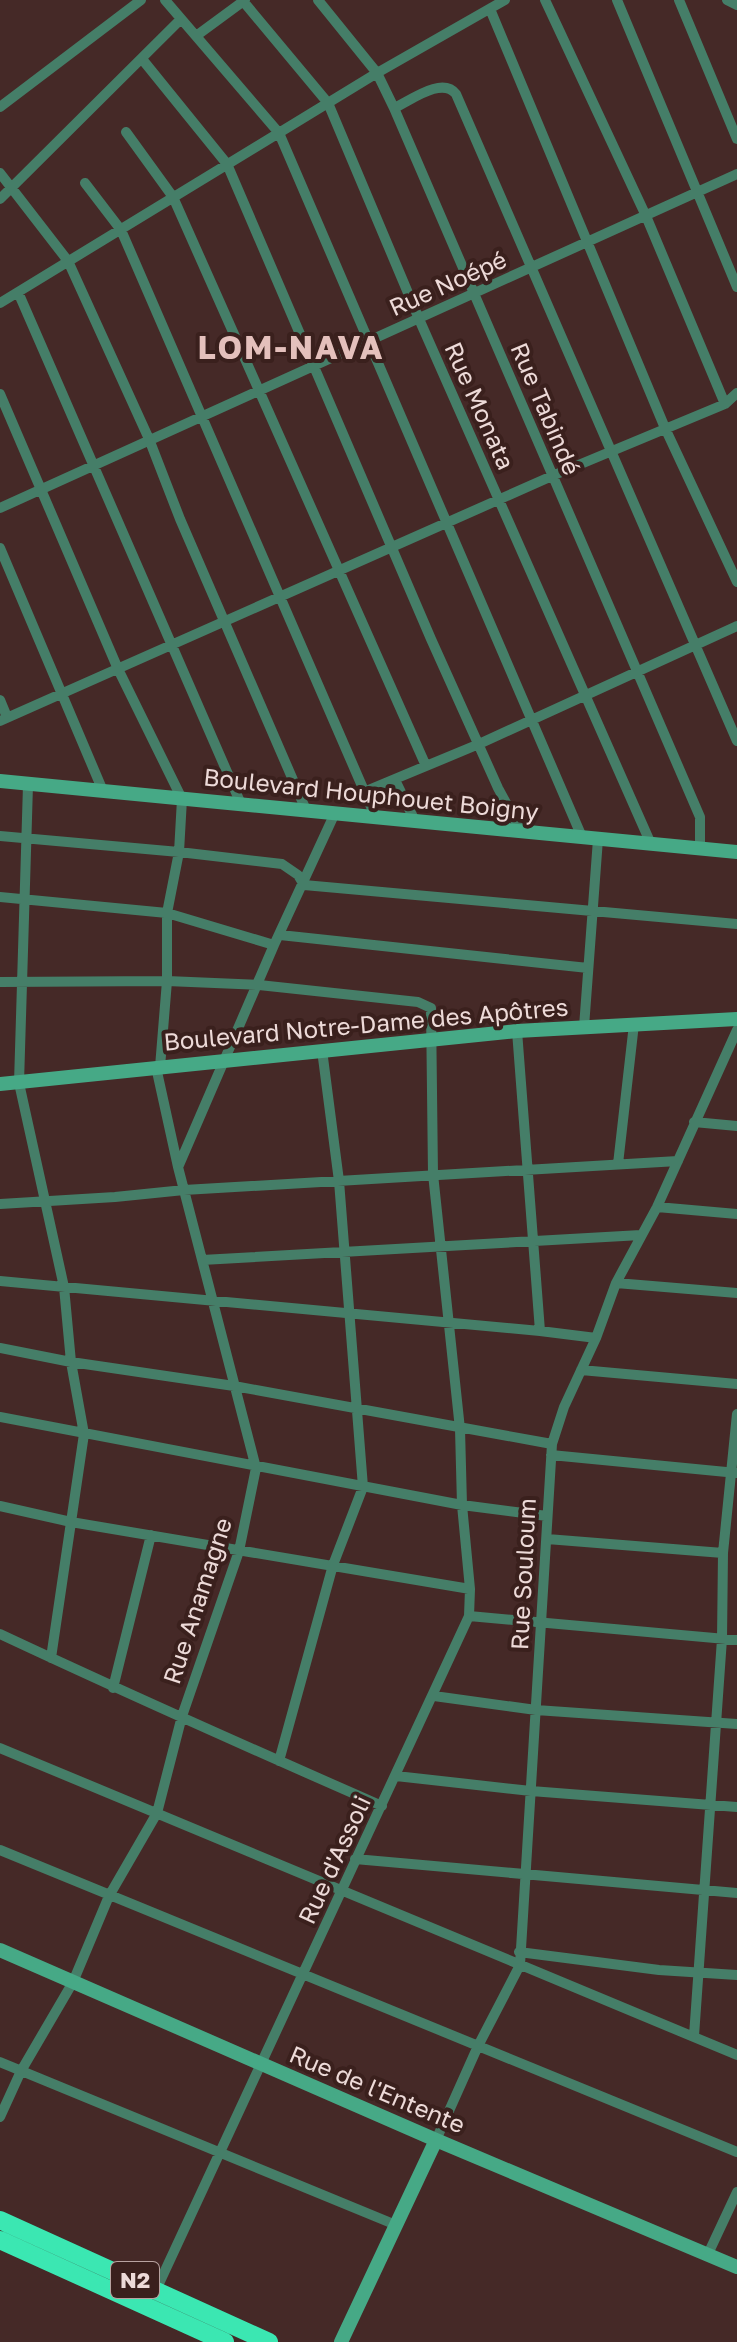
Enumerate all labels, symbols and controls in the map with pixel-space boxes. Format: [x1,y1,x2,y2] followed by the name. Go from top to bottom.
[384,244,511,321] street label: Rue Noépé
[198,328,384,366] district label: LOM-NAVA
[439,337,521,474] street label: Rue Monata
[505,338,587,479] street label: Rue Tabindé
[202,761,540,826] street label: Boulevard Houphouet Boigny
[162,991,569,1056] street label: Boulevard Notre-Dame des Apôtres
[504,1497,541,1651] street label: Rue Souloum
[156,1514,237,1687] street label: Rue Anamagne
[291,1791,376,1928] street label: Rue d'Assoli
[286,2039,470,2139] street label: Rue de l'Entente
[111,2262,159,2298] road number: N2

